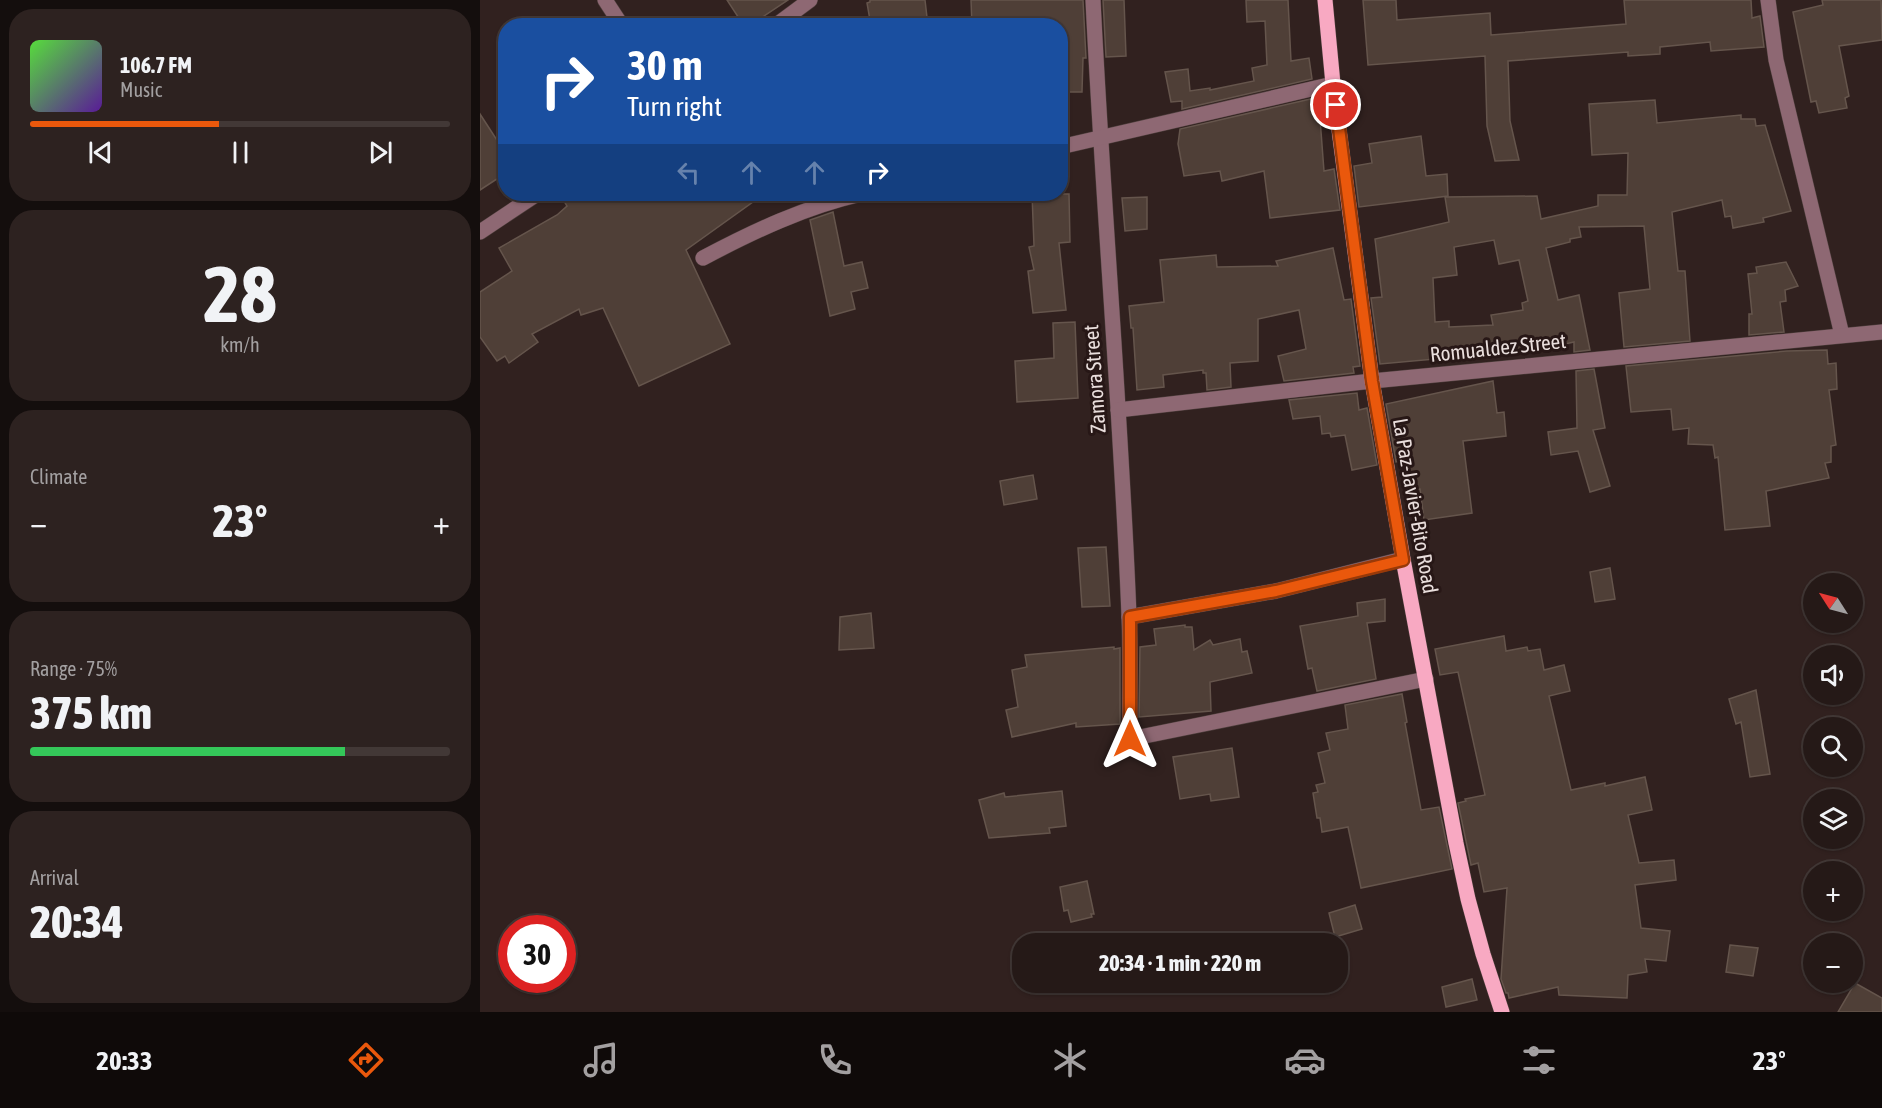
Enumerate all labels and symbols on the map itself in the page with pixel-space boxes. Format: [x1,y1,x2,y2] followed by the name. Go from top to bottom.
[1310,79,1361,130] pin
[1078,324,1110,434] street label: Zamora Street
[1429,328,1567,366] street label: Romualdez Street
[1389,416,1443,595] street label: La Paz-Javier-Bito Road
[1803,573,1863,633] north arrow
[1098,707,1162,771] position arrow
[498,915,576,993] speed limit sign: 30

